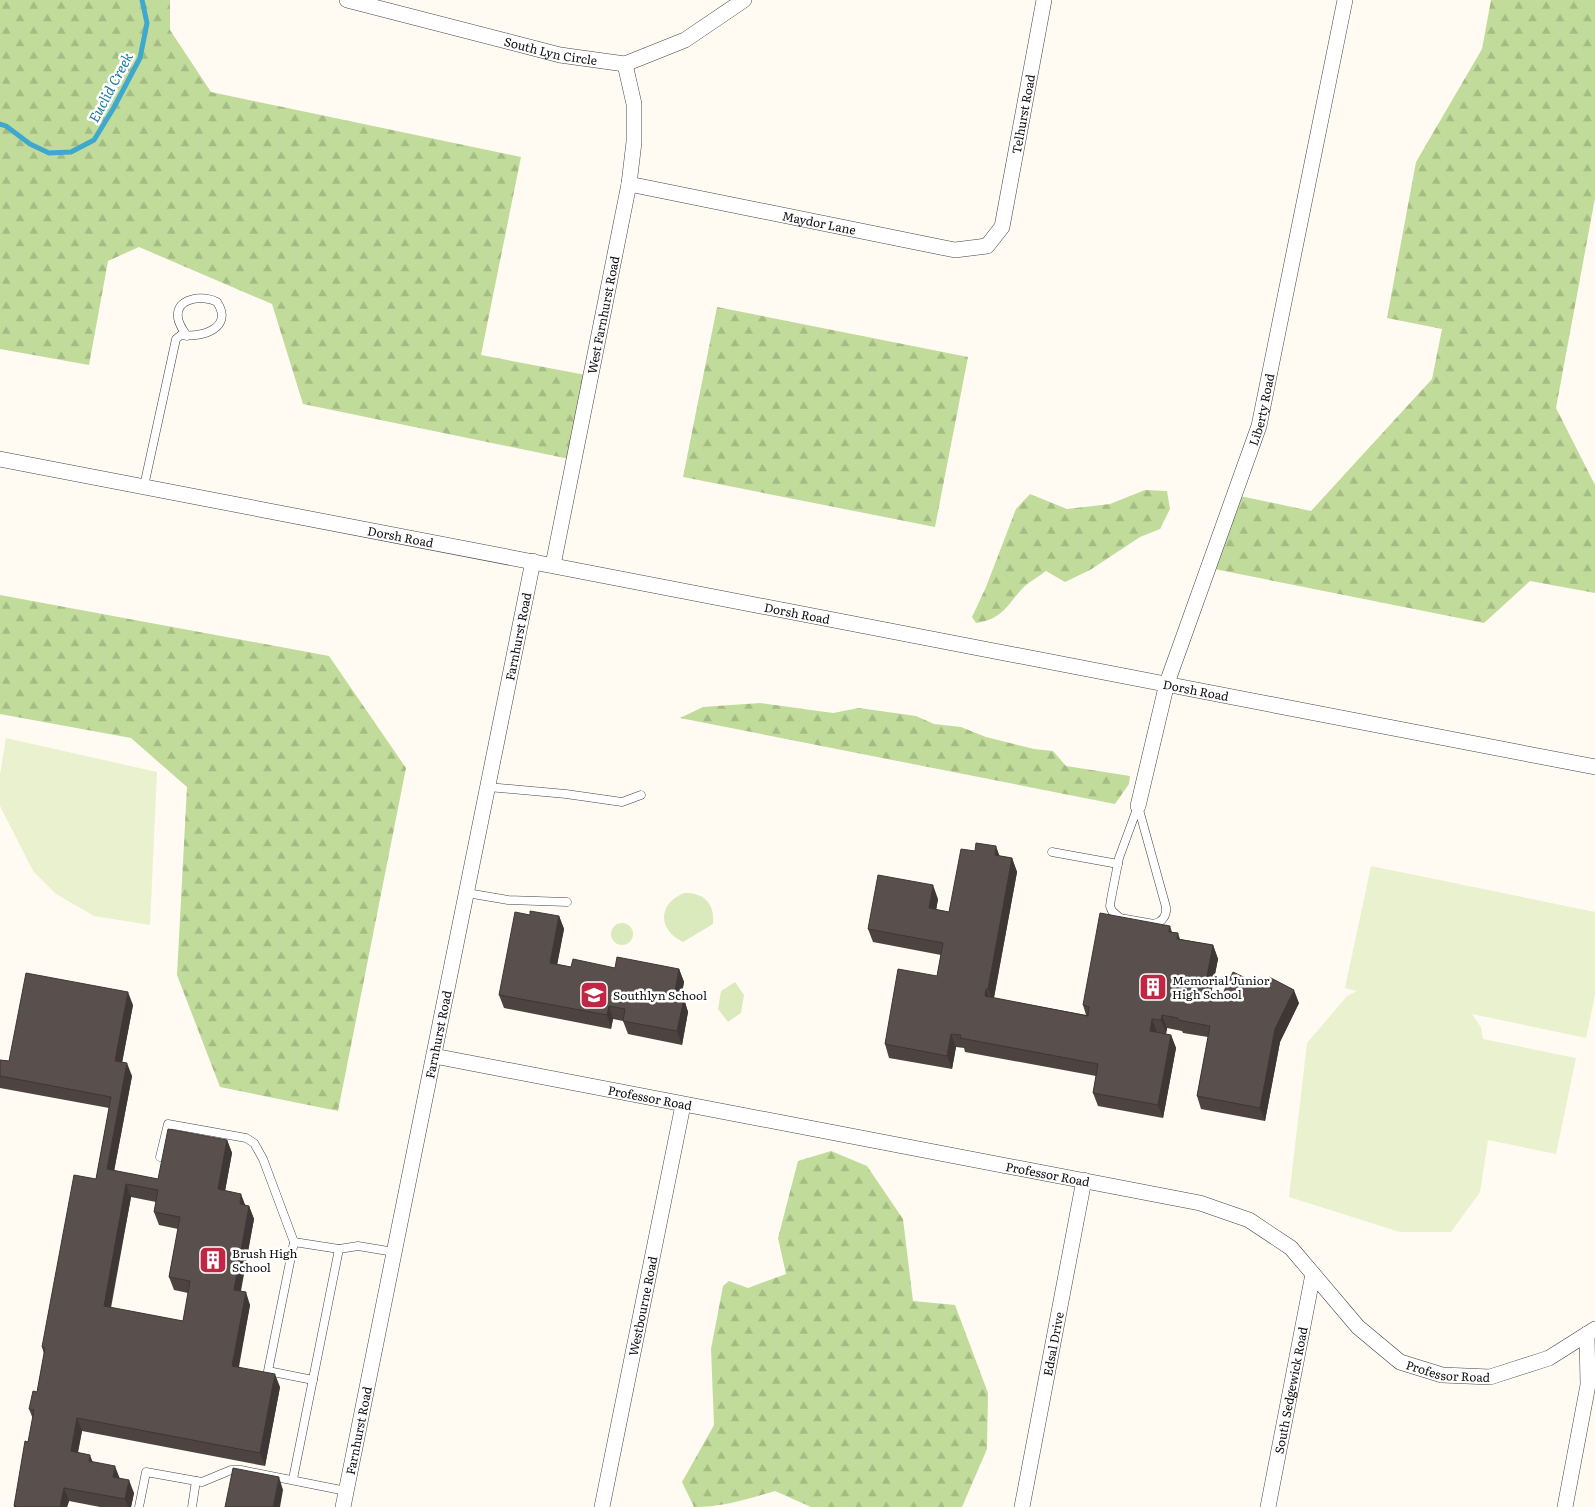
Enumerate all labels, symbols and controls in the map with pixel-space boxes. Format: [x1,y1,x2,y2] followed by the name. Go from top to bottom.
[502,32,598,69] street label: South Lyn Circle
[83,48,137,126] water label: Euclid Creek
[1007,72,1039,155] street label: Telhurst Road
[781,206,858,239] street label: Maydor Lane
[582,254,624,376] street label: West Farnhurst Road
[1244,371,1279,448] street label: Liberty Road
[366,521,436,552] street label: Dorsh Road
[500,590,536,682] street label: Farnhurst Road
[763,598,832,628] street label: Dorsh Road
[1161,675,1231,705] street label: Dorsh Road
[1172,971,1270,1003] place label: Memorial Junior High School
[1138,972,1168,1002] building icon: Memorial Junior High School
[579,980,609,1010] school or university icon: Southlyn School
[613,986,707,1004] place label: Southlyn School
[420,988,456,1080] street label: Farnhurst Road
[606,1081,694,1114] street label: Professor Road
[1004,1157,1092,1191] street label: Professor Road
[232,1244,298,1276] place label: Brush High School
[198,1245,228,1275] building icon: Brush High School
[624,1254,661,1358] street label: Westbourne Road
[1038,1310,1068,1377] street label: Edsal Drive
[1269,1324,1312,1455] street label: South Sedgewick Road
[1404,1355,1491,1386] street label: Professor Road
[341,1384,376,1476] street label: Farnhurst Road

